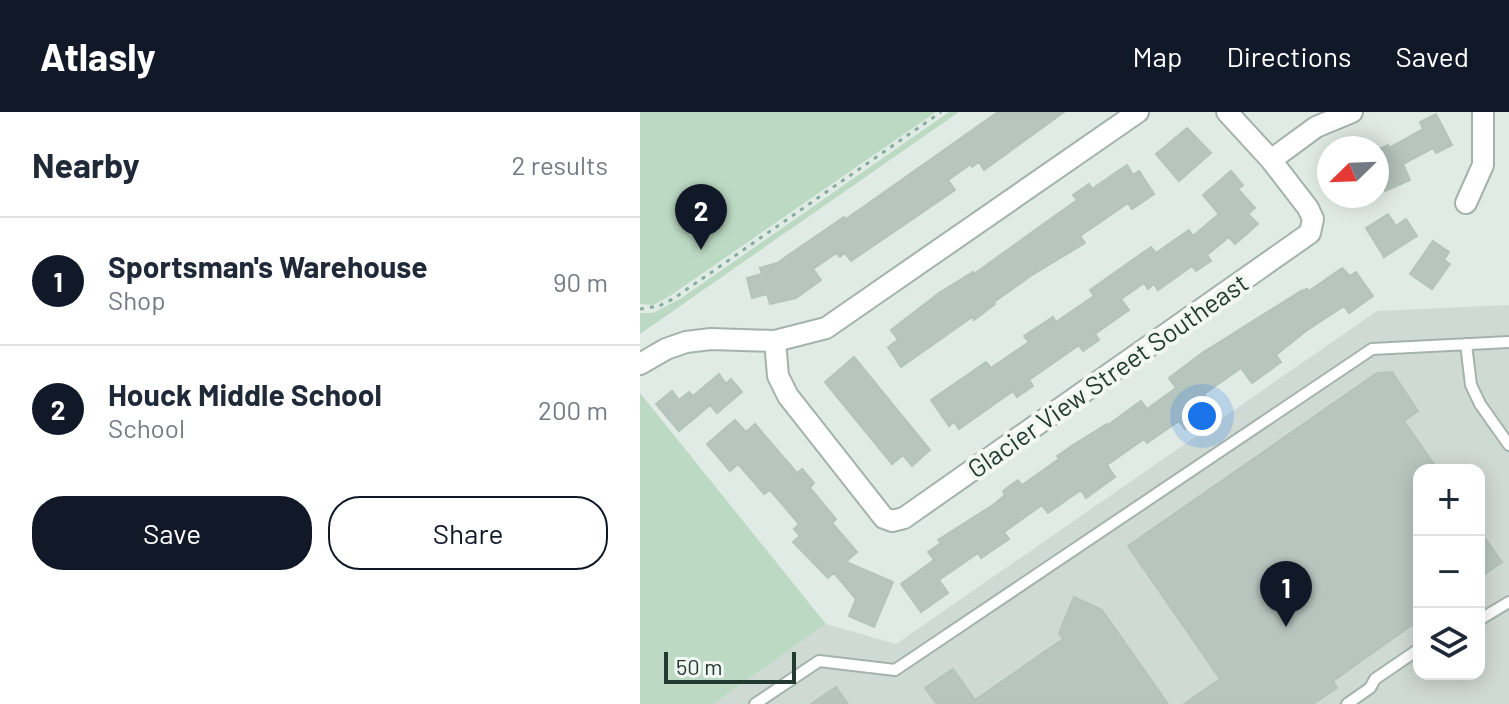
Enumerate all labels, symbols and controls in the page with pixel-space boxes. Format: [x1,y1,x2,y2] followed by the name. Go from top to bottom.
[40,33,156,79] text: Atlasly
[1133,39,1182,73] text: Map
[1226,39,1352,73] text: Directions
[1396,39,1469,73] text: Saved
[1317,136,1389,208] north arrow
[32,144,140,185] text: Nearby
[512,149,608,180] text: 2 results
[675,184,727,250] pin: 2
[108,248,428,284] text: Sportsman's Warehouse
[53,266,63,297] text: 1
[553,266,608,297] text: 90 m
[961,266,1253,484] street label: Glacier View Street Southeast
[108,284,166,315] text: Shop
[108,376,382,412] text: Houck Middle School
[51,394,65,425] text: 2
[538,394,608,425] text: 200 m
[1182,396,1222,436] your location
[108,412,185,443] text: School
[1413,464,1485,680] map controls
[1413,464,1485,536] button: +
[32,496,312,570] button: Save
[328,496,608,570] button: Share
[1413,536,1485,608] button: −
[1260,561,1312,627] pin: 1
[1413,608,1485,680] button: layers
[664,648,796,684] scale bar
[676,653,722,679] text: 50 m

